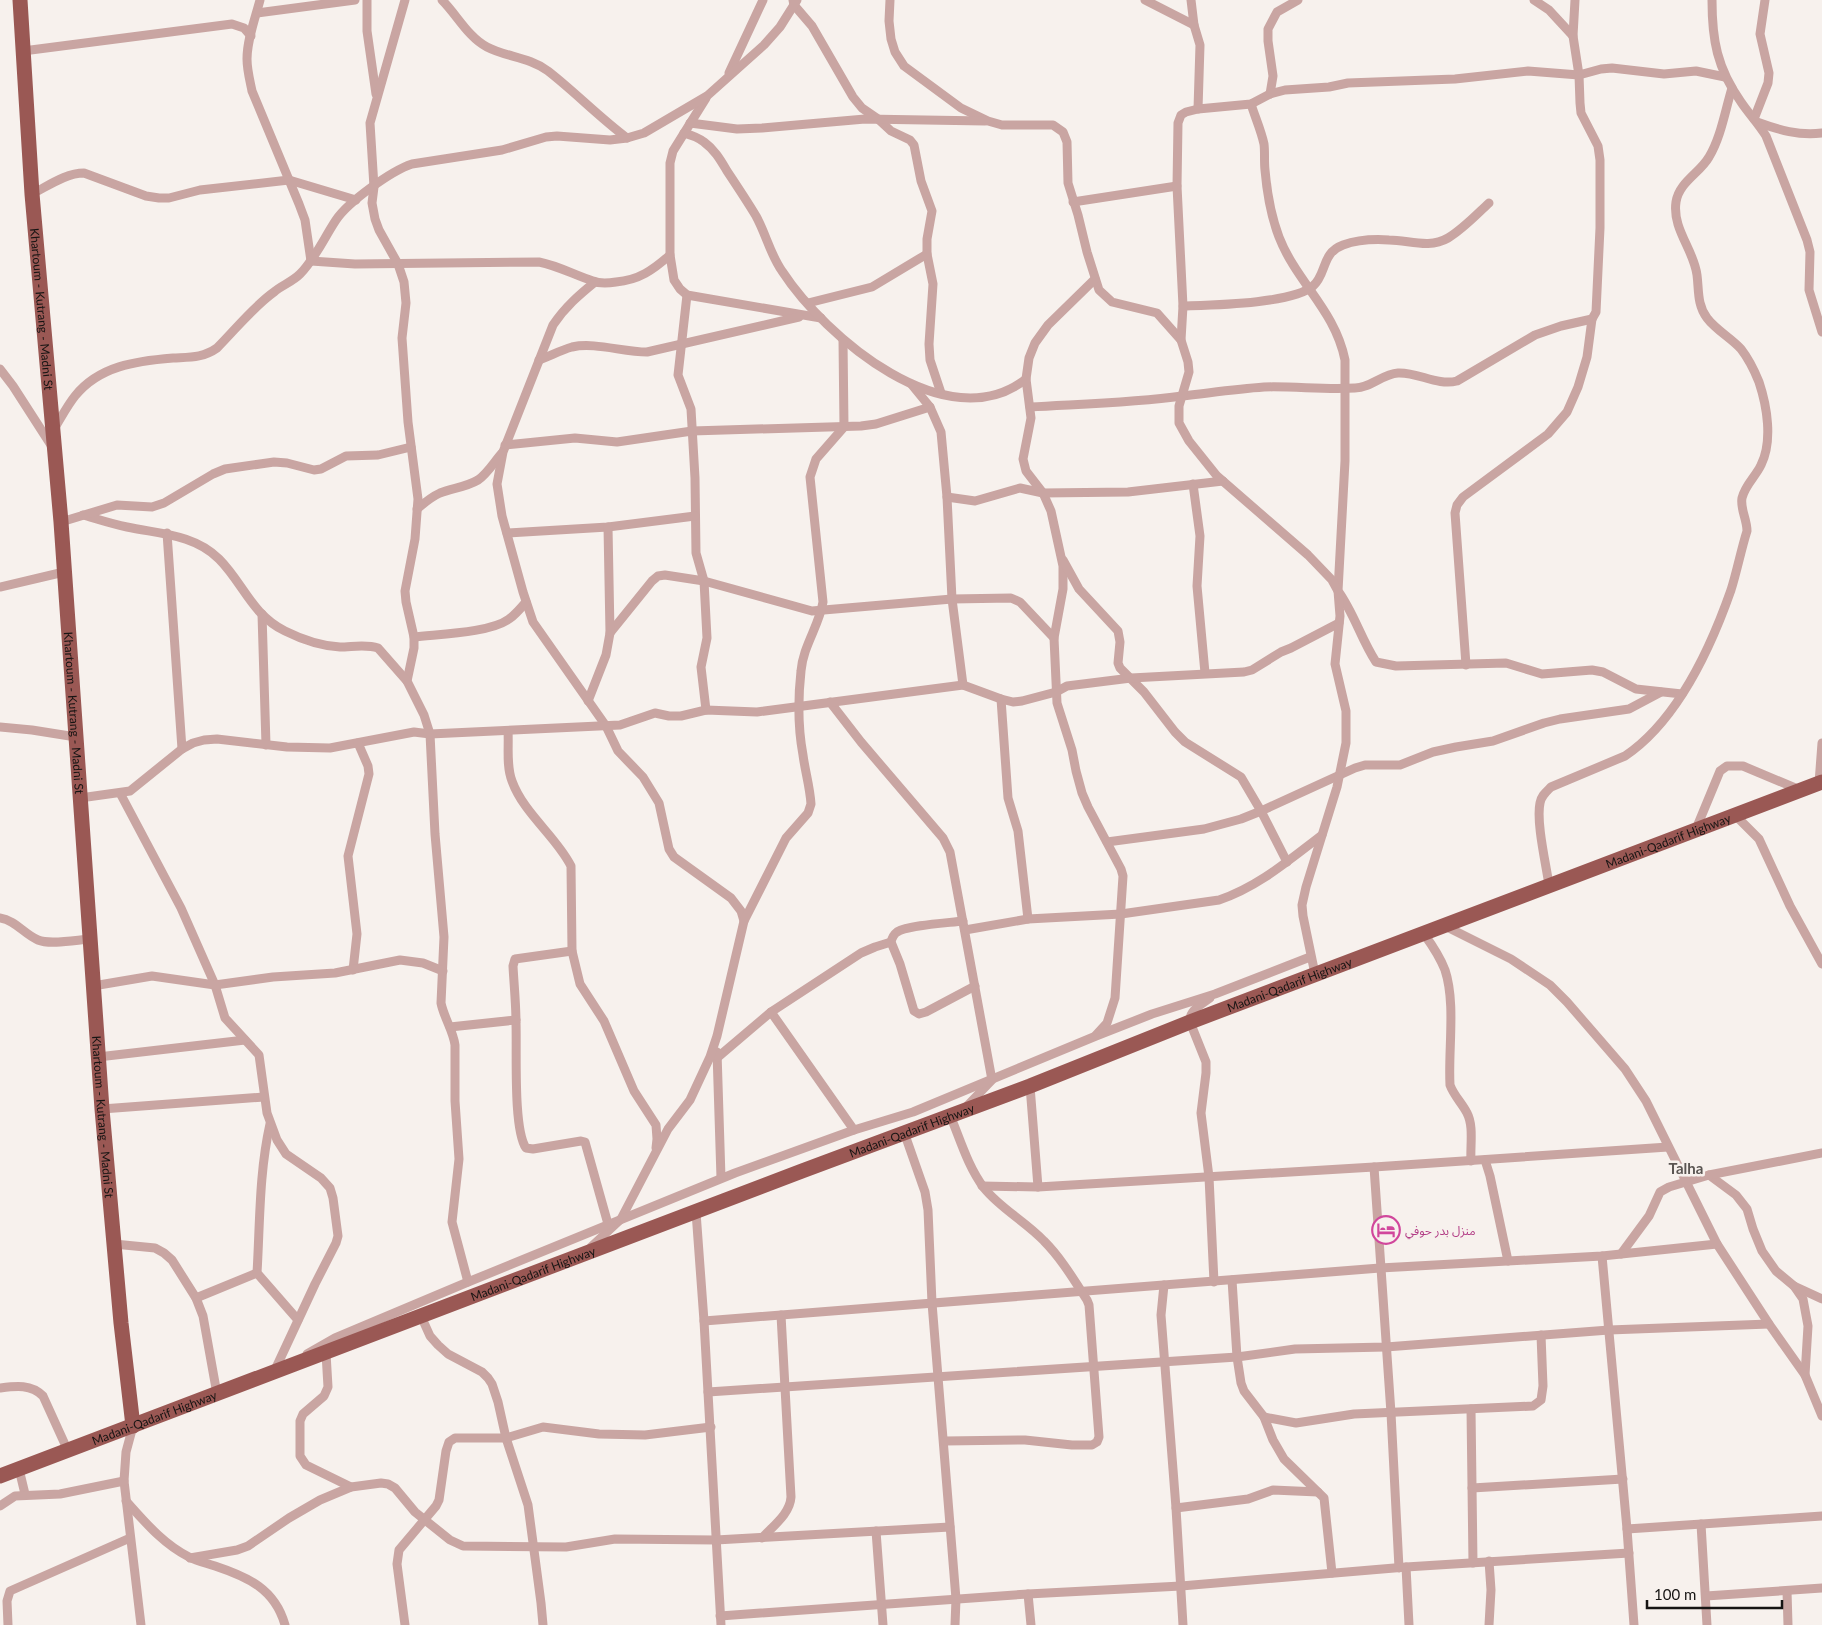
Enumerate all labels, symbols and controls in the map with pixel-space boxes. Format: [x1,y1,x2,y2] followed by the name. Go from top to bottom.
[28,227,57,392] street label: Khartoum - Kutrang - Madni St
[61,631,88,795] street label: Khartoum - Kutrang - Madni St
[1603,810,1733,871] street label: Madani-Qadarif Highway
[1225,953,1355,1015] street label: Madani-Qadarif Highway
[89,1035,117,1199] street label: Khartoum - Kutrang - Madni St
[847,1100,977,1160] street label: Madani-Qadarif Highway
[1669,1159,1703,1177] district label: Talha
[1371,1215,1401,1245] hotel icon: منزل بدر حوفي
[1405,1223,1476,1240] place label: منزل بدر حوفي
[468,1243,598,1304] street label: Madani-Qadarif Highway
[90,1387,220,1448] street label: Madani-Qadarif Highway
[1647,1578,1782,1610] scale bar
[1654,1585,1696,1603] text: 100 m

